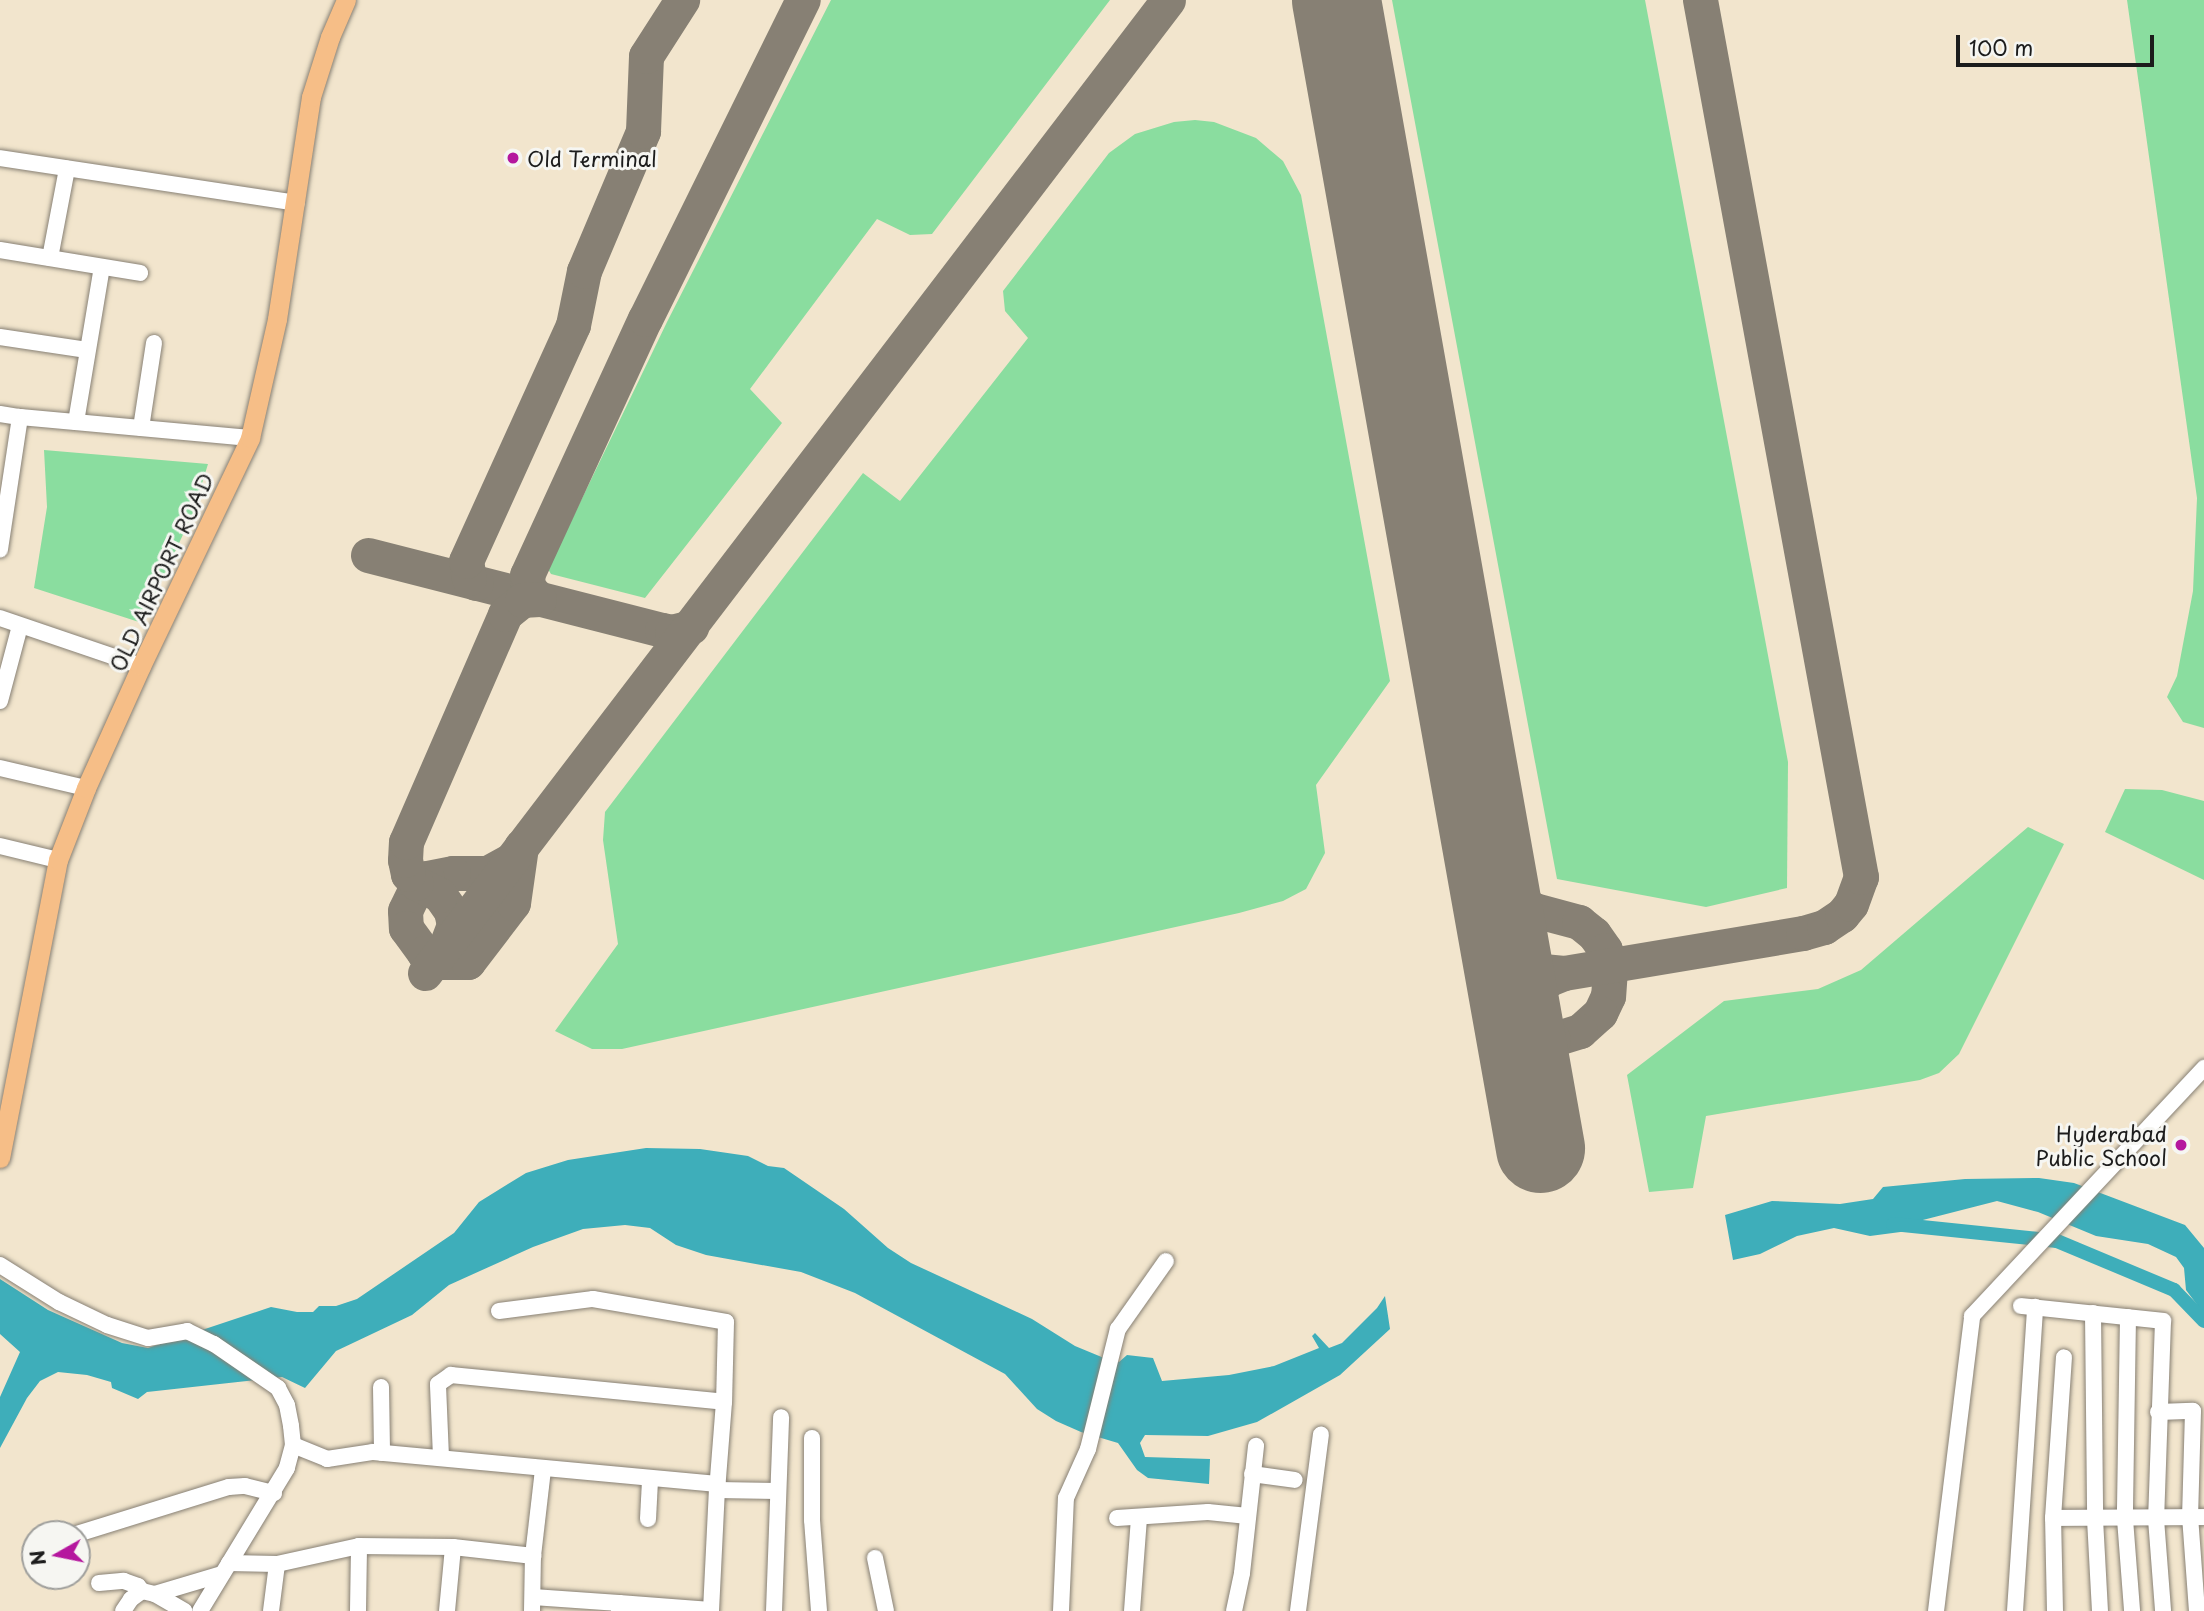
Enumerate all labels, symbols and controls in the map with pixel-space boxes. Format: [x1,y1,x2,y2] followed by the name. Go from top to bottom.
[1959,21,2157,65] scale bar
[1969,31,2033,63] text: 100 m
[527,145,659,171] place label: Old Terminal
[505,150,521,166] marker: Old Terminal
[103,468,219,676] street label: OLD AIRPORT ROAD
[2035,1120,2167,1170] place label: Hyderabad Public School
[2173,1137,2189,1153] marker: Hyderabad Public School
[21,1520,91,1590] north arrow
[22,1548,52,1568] text: N

